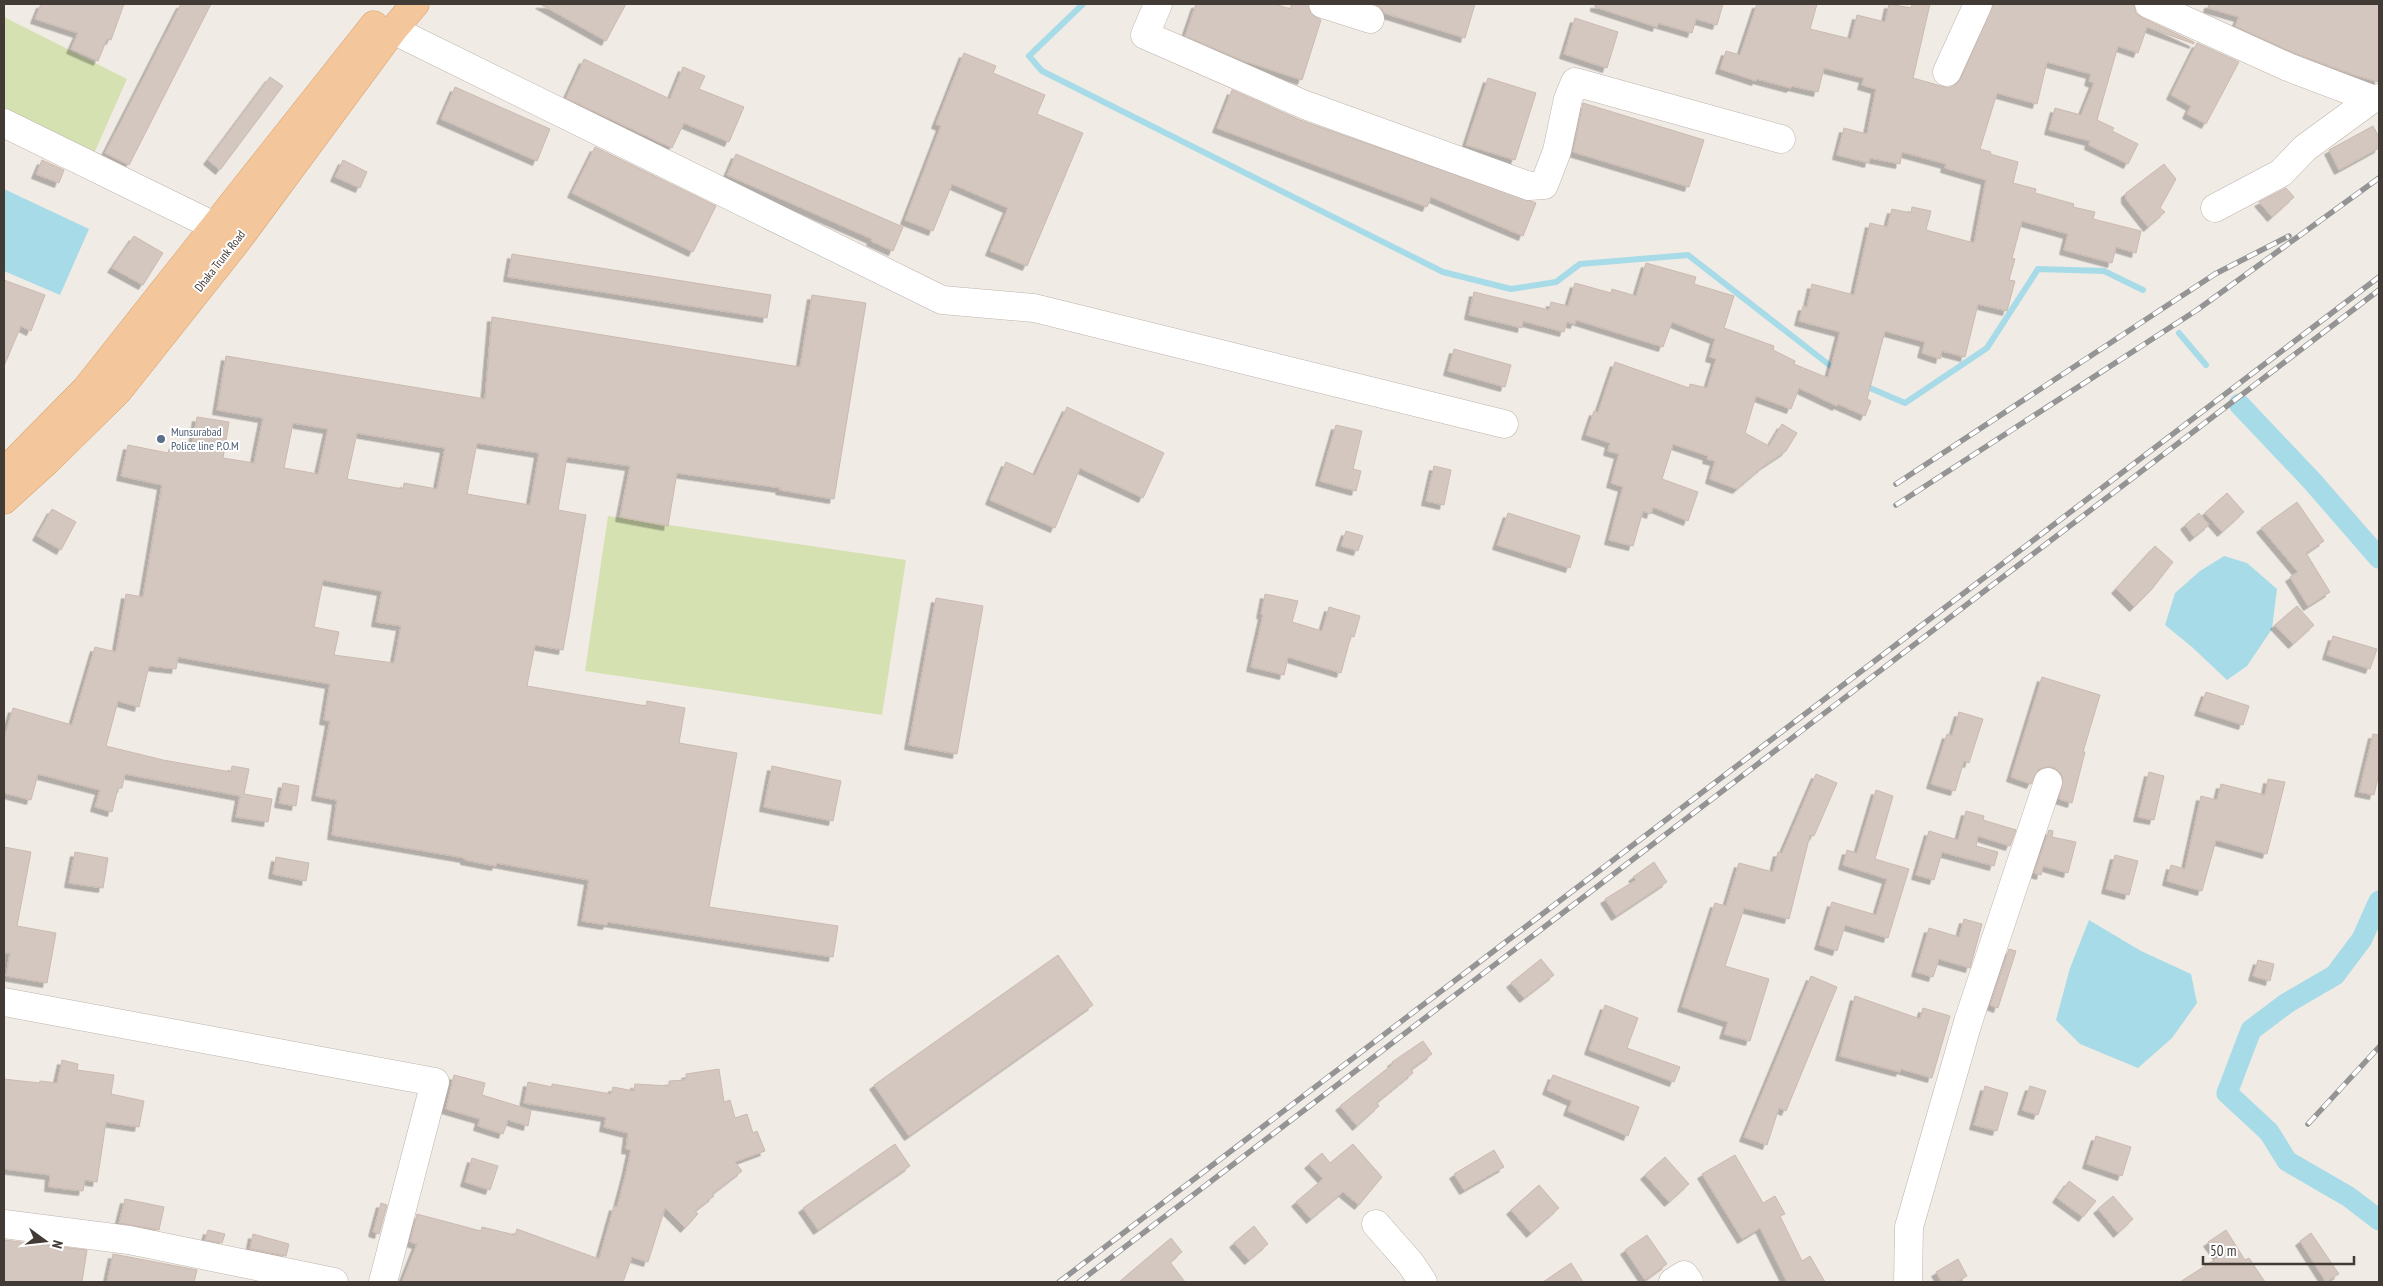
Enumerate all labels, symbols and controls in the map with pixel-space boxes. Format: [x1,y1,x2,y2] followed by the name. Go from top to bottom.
[191,227,248,294] street label: Dhaka Trunk Road
[171,424,239,453] place label: Munsurabad Police line P.O.M
[155,433,167,445] marker: Munsurabad Police line P.O.M
[20,1216,70,1266] north arrow
[2203,1234,2354,1266] scale bar
[48,1238,67,1250] text: N
[2210,1241,2236,1260] text: 50 m

